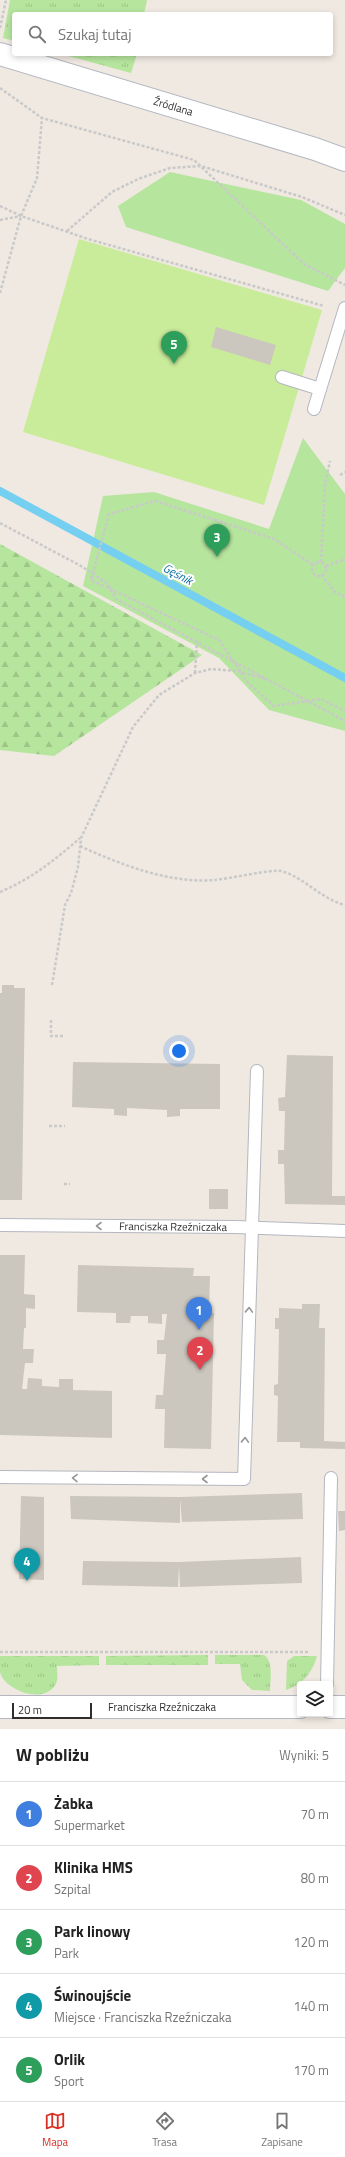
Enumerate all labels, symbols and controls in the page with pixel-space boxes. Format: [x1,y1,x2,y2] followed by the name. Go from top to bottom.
[12,12,333,56] search box
[26,23,48,45] icon: search
[58,23,131,46] text: Szukaj tutaj
[152,93,196,120] street label: Źródlana
[161,331,187,364] pin: 5
[204,524,230,557] pin: 3
[160,558,198,591] water label: Gęśnik
[169,1041,189,1061] your location
[119,1218,228,1235] street label: Franciszka Rzeźniczaka
[96,1222,102,1230] one-way arrow
[186,1297,212,1330] pin: 1
[245,1307,253,1313] one-way arrow
[187,1337,213,1370] pin: 2
[241,1437,249,1443] one-way arrow
[72,1474,78,1482] one-way arrow
[202,1475,208,1483] one-way arrow
[14,1548,40,1581] pin: 4
[297,1681,333,1717] map controls
[297,1681,333,1717] button: layers
[108,1699,217,1715] street label: Franciszka Rzeźniczaka
[12,1701,92,1720] scale bar
[18,1702,42,1718] text: 20 m
[16,1742,89,1768] text: W pobliżu
[279,1745,329,1765] text: Wyniki: 5
[54,1792,93,1815] text: Żabka
[25,1804,33,1824] text: 1
[301,1804,329,1824] text: 70 m
[54,1815,125,1835] text: Supermarket
[54,1856,133,1879] text: Klinika HMS
[25,1868,33,1888] text: 2
[301,1868,329,1888] text: 80 m
[54,1879,91,1899] text: Szpital
[54,1920,130,1943] text: Park linowy
[25,1932,33,1952] text: 3
[293,1932,329,1952] text: 120 m
[54,1943,79,1963] text: Park
[54,1984,131,2007] text: Świnoujście
[25,1996,33,2016] text: 4
[293,1996,329,2016] text: 140 m
[54,2007,232,2027] text: Miejsce · Franciszka Rzeźniczaka
[54,2048,85,2071] text: Orlik
[25,2060,33,2080] text: 5
[293,2060,329,2080] text: 170 m
[54,2071,84,2091] text: Sport
[42,2110,68,2150] tab: Mapa
[152,2110,177,2150] tab: Trasa
[261,2110,303,2150] tab: Zapisane

